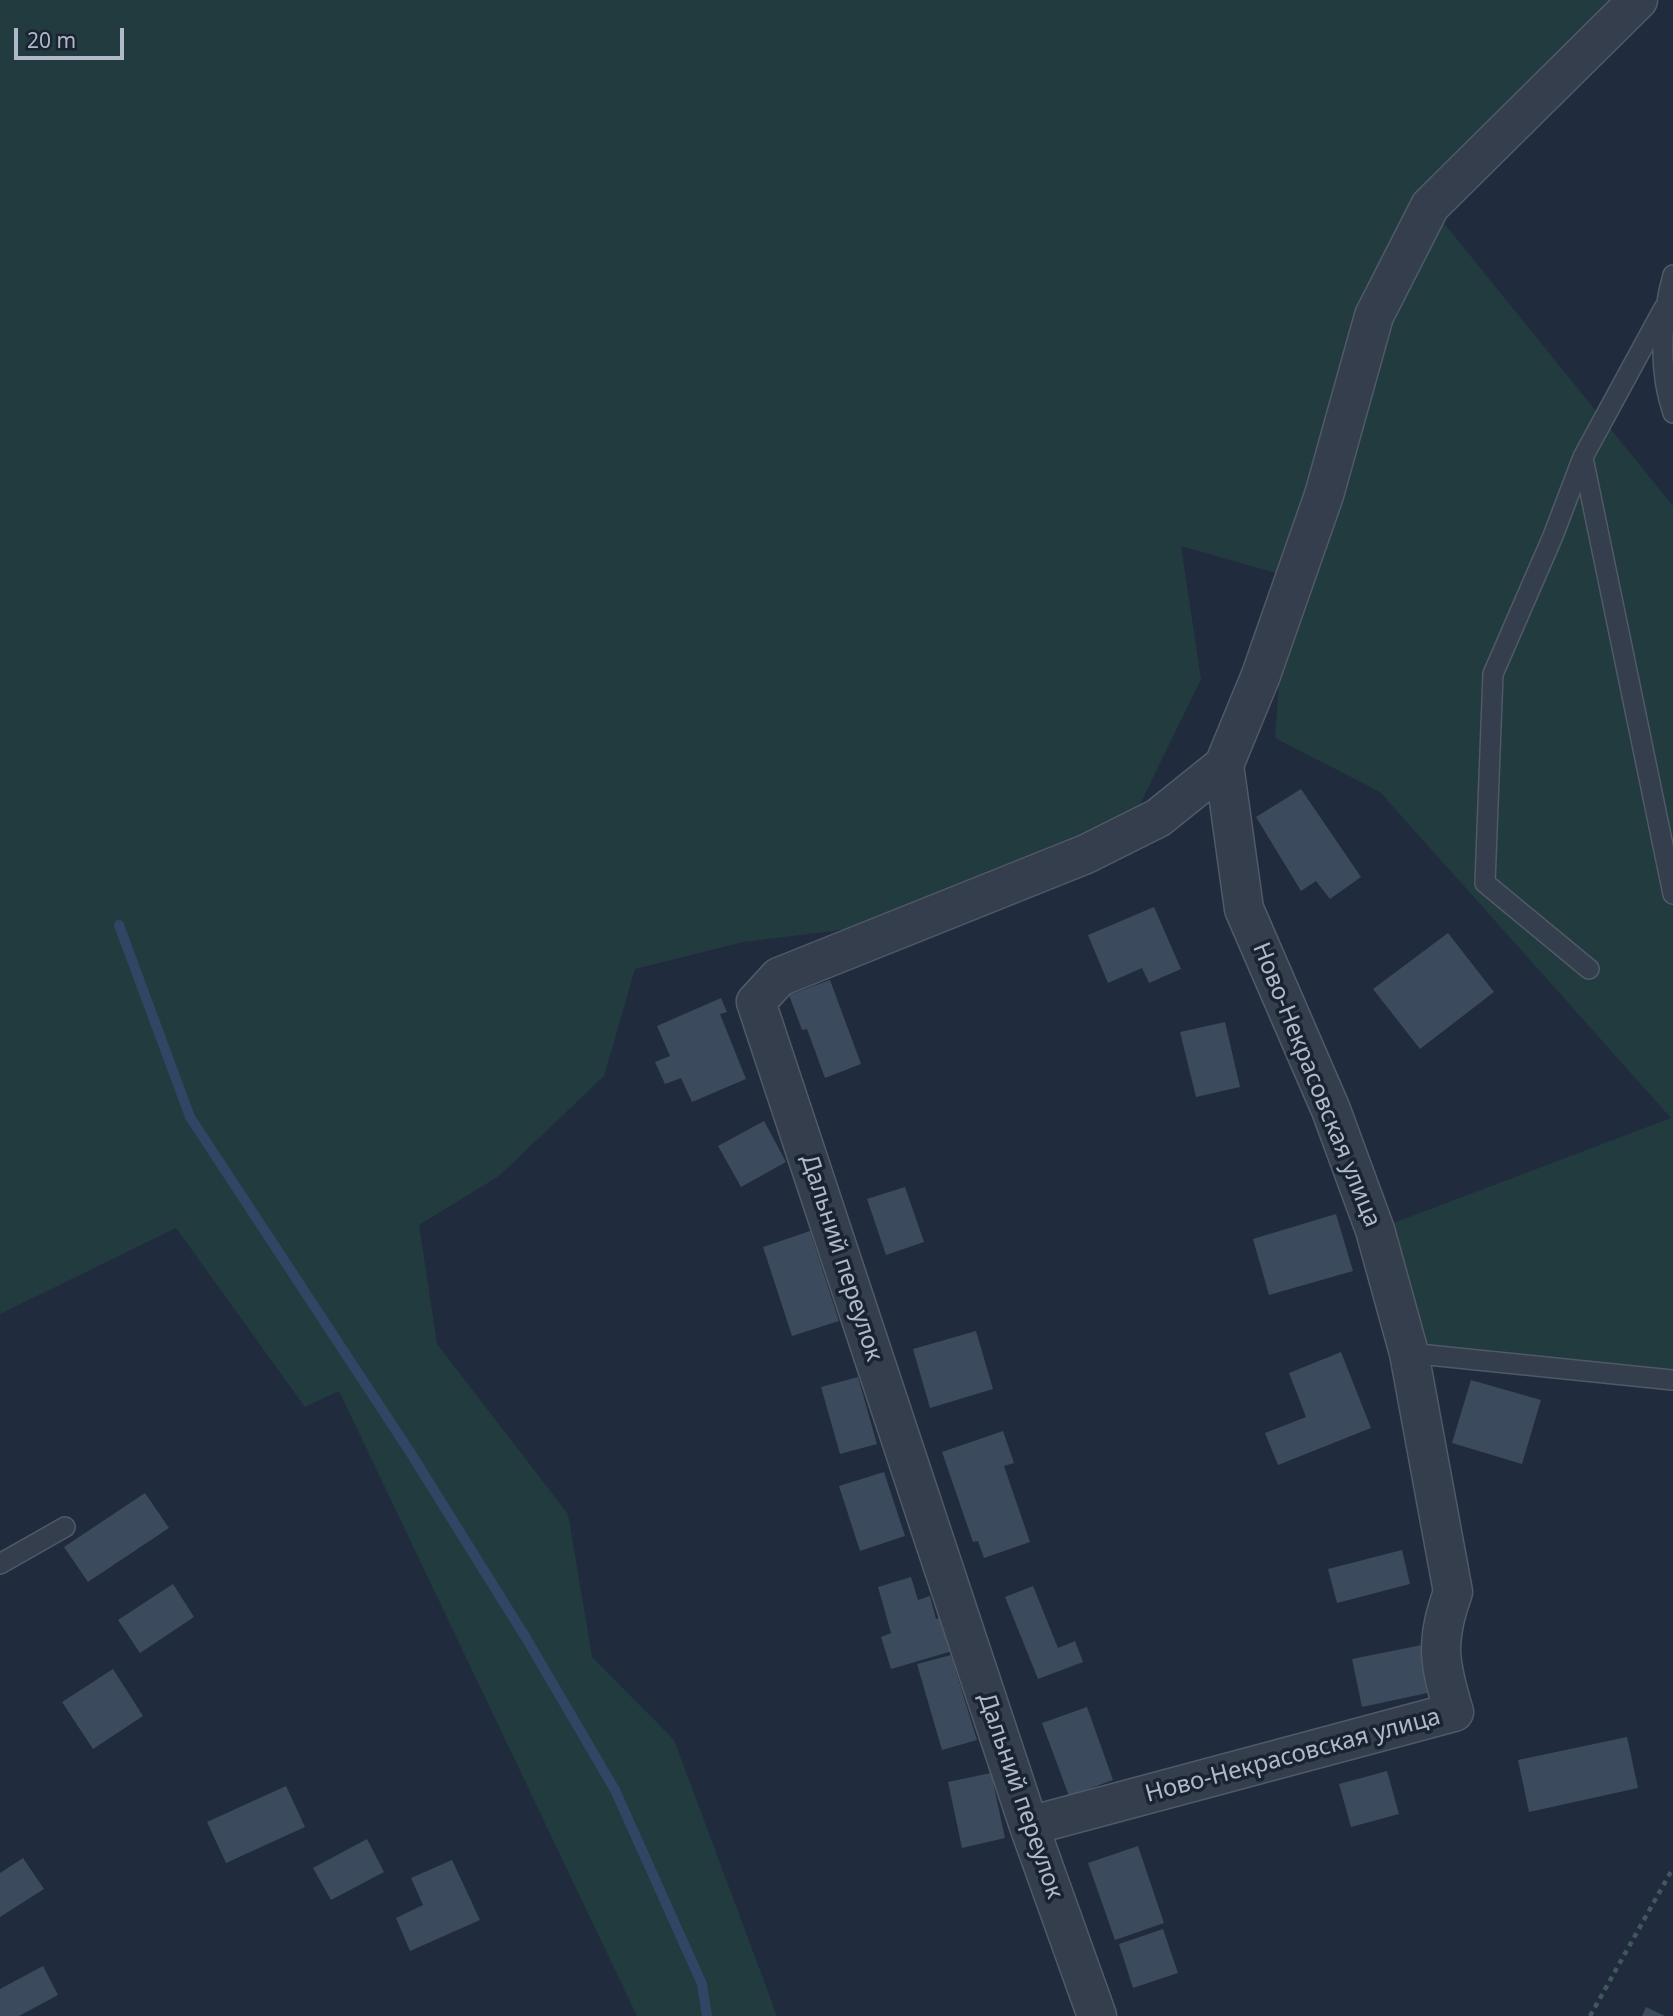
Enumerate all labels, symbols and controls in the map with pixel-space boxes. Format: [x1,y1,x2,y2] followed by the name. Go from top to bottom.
[18,14,128,58] scale bar
[27,26,76,54] text: 20 m
[1246,939,1386,1231] street label: Ново-Некрасовская улица
[794,1151,888,1365] street label: Дальний переулок
[971,1689,1069,1903] street label: Дальний переулок
[1142,1703,1444,1809] street label: Ново-Некрасовская улица

